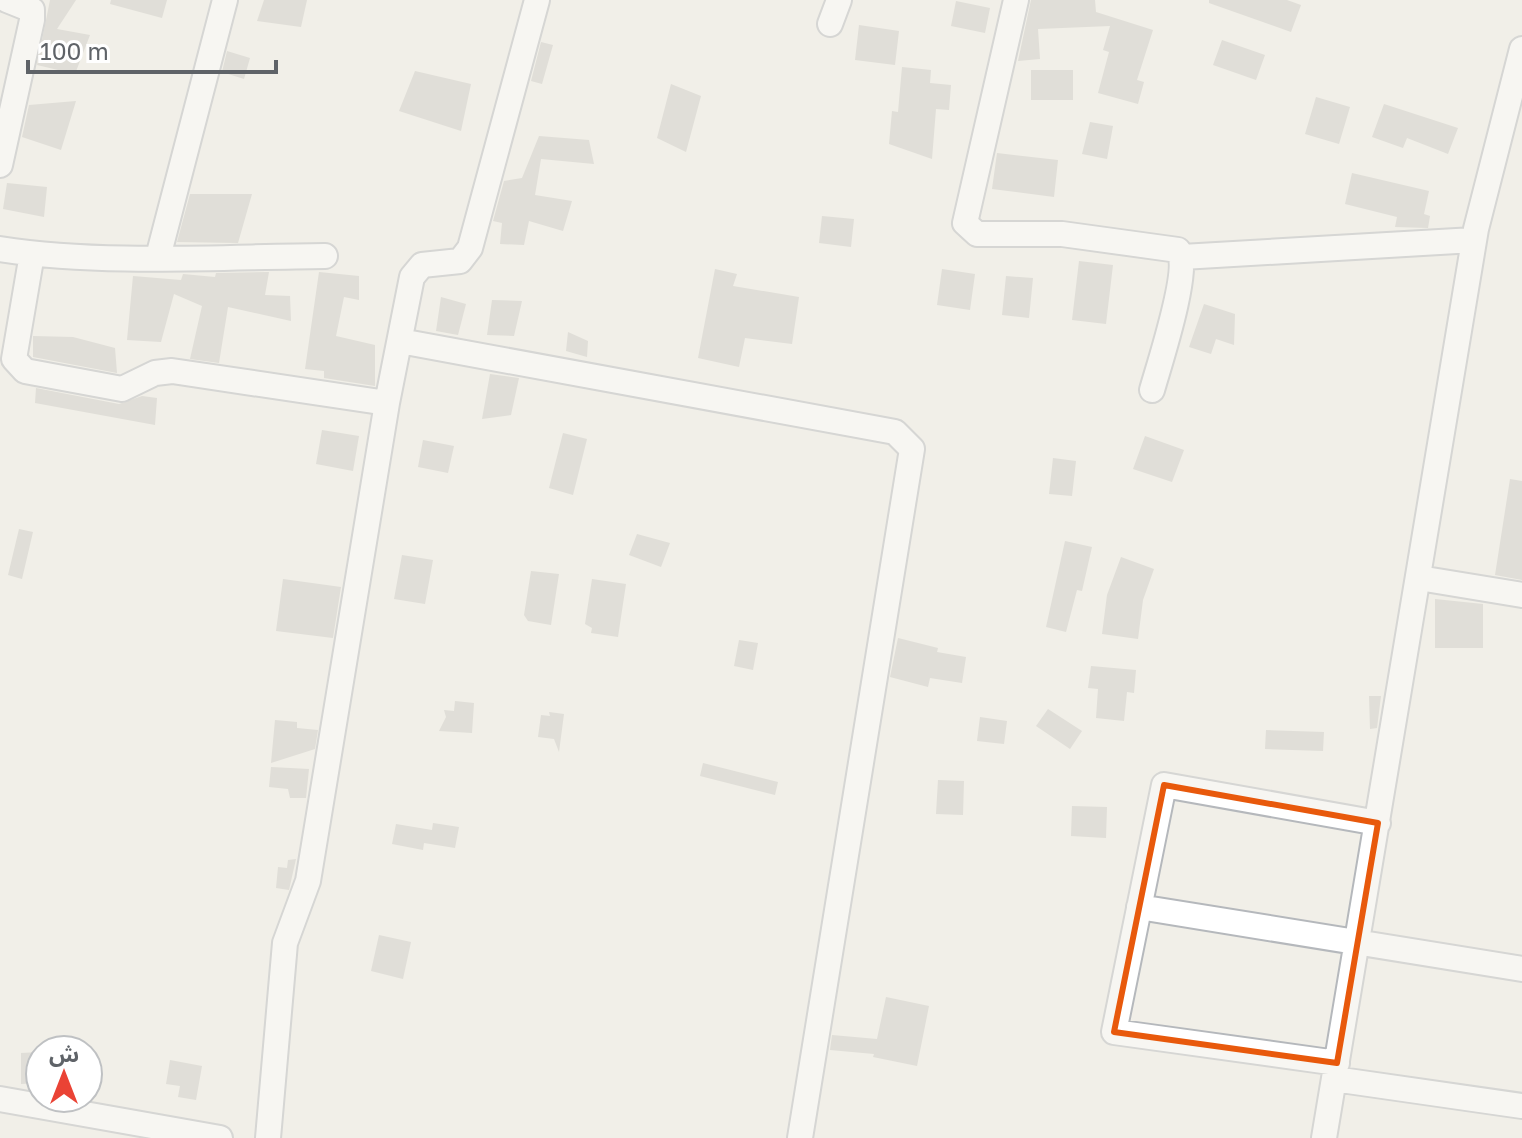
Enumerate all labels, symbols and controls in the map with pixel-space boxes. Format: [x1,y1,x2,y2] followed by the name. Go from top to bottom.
[28,24,276,74] scale bar
[40,36,109,65] text: 100 m
[24,1034,104,1114] north arrow
[49,1040,79,1067] text: ش

